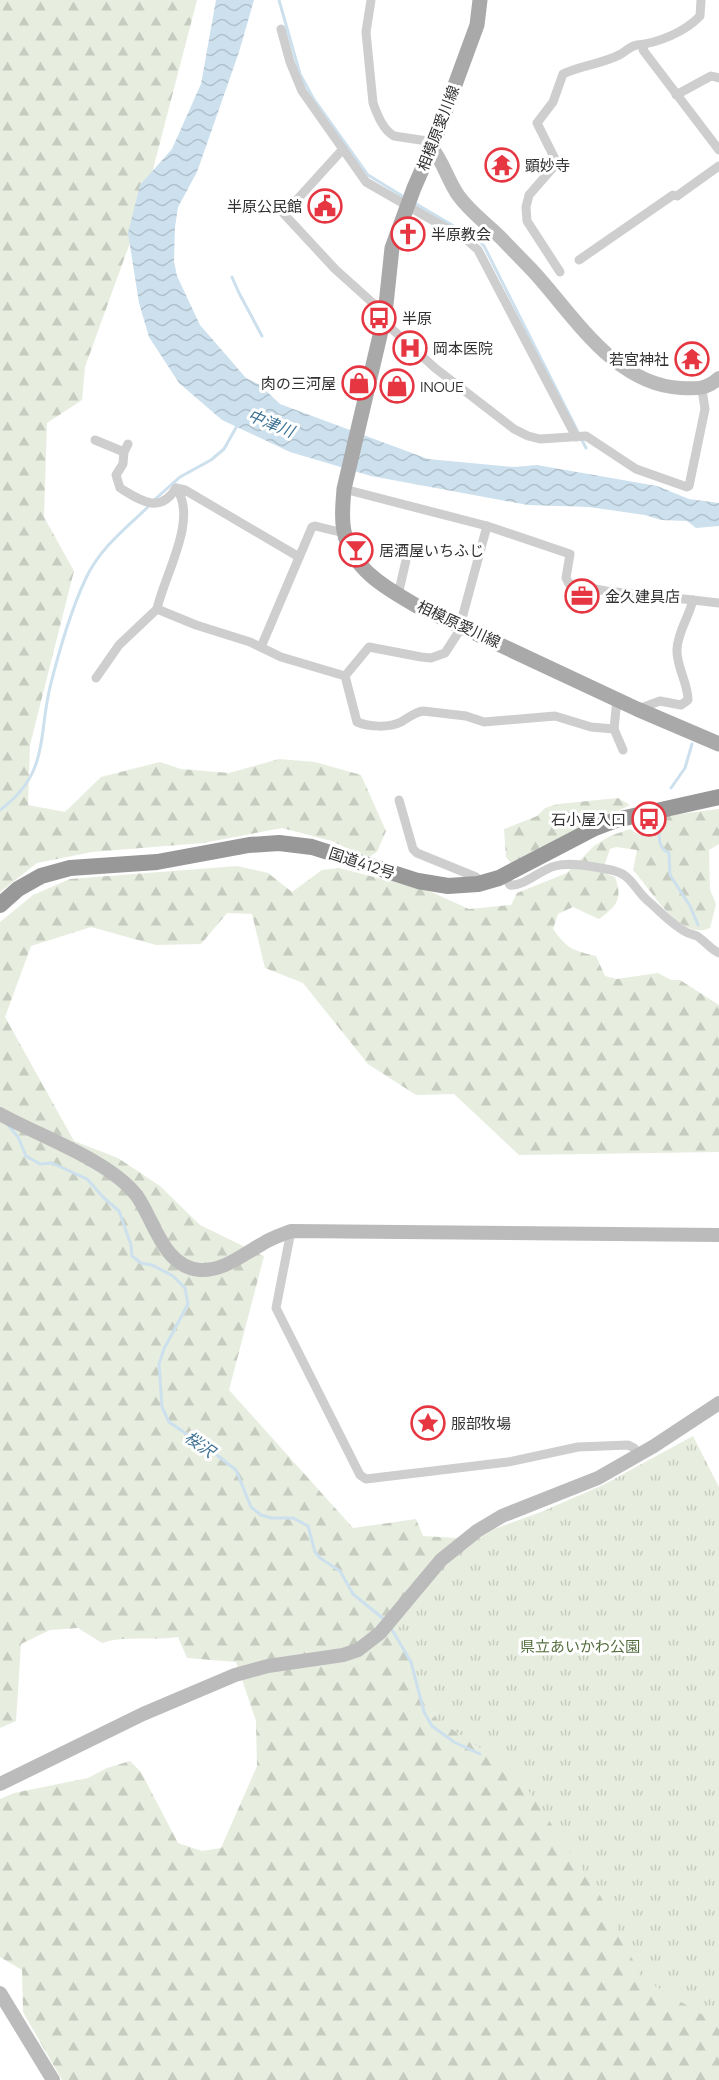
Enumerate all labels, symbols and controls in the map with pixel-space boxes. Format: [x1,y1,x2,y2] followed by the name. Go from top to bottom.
[412,82,464,174] street label: 相模原愛川線
[484,147,520,183] temple icon: 顕妙寺
[525,155,570,176] place label: 顕妙寺
[307,188,343,224] public building icon: 半原公民館
[227,196,302,217] place label: 半原公民館
[390,216,426,252] church icon: 半原教会
[431,224,491,245] place label: 半原教会
[361,300,397,336] bus stop icon: 半原
[402,308,432,329] place label: 半原
[392,330,428,366] hospital icon: 岡本医院
[433,338,493,359] place label: 岡本医院
[674,341,710,377] temple icon: 若宮神社
[609,349,669,370] place label: 若宮神社
[341,365,377,401] shop icon: 肉の三河屋
[379,368,415,404] shop icon: INOUE
[261,373,336,394] place label: 肉の三河屋
[420,376,464,397] place label: INOUE
[245,404,299,443] water label: 中津川
[338,532,374,568] bar icon: 居酒屋いちふじ
[379,540,484,561] place label: 居酒屋いちふじ
[564,578,600,614] office icon: 金久建具店
[605,586,680,607] place label: 金久建具店
[414,595,504,653] street label: 相模原愛川線
[631,801,667,837] bus stop icon: 石小屋入口
[551,809,626,830] place label: 石小屋入口
[326,842,398,884] street label: 国道412号
[410,1405,446,1441] place icon: 服部牧場
[451,1413,511,1434] place label: 服部牧場
[181,1426,221,1463] water label: 桜沢
[520,1636,640,1657] park label: 県立あいかわ公園

